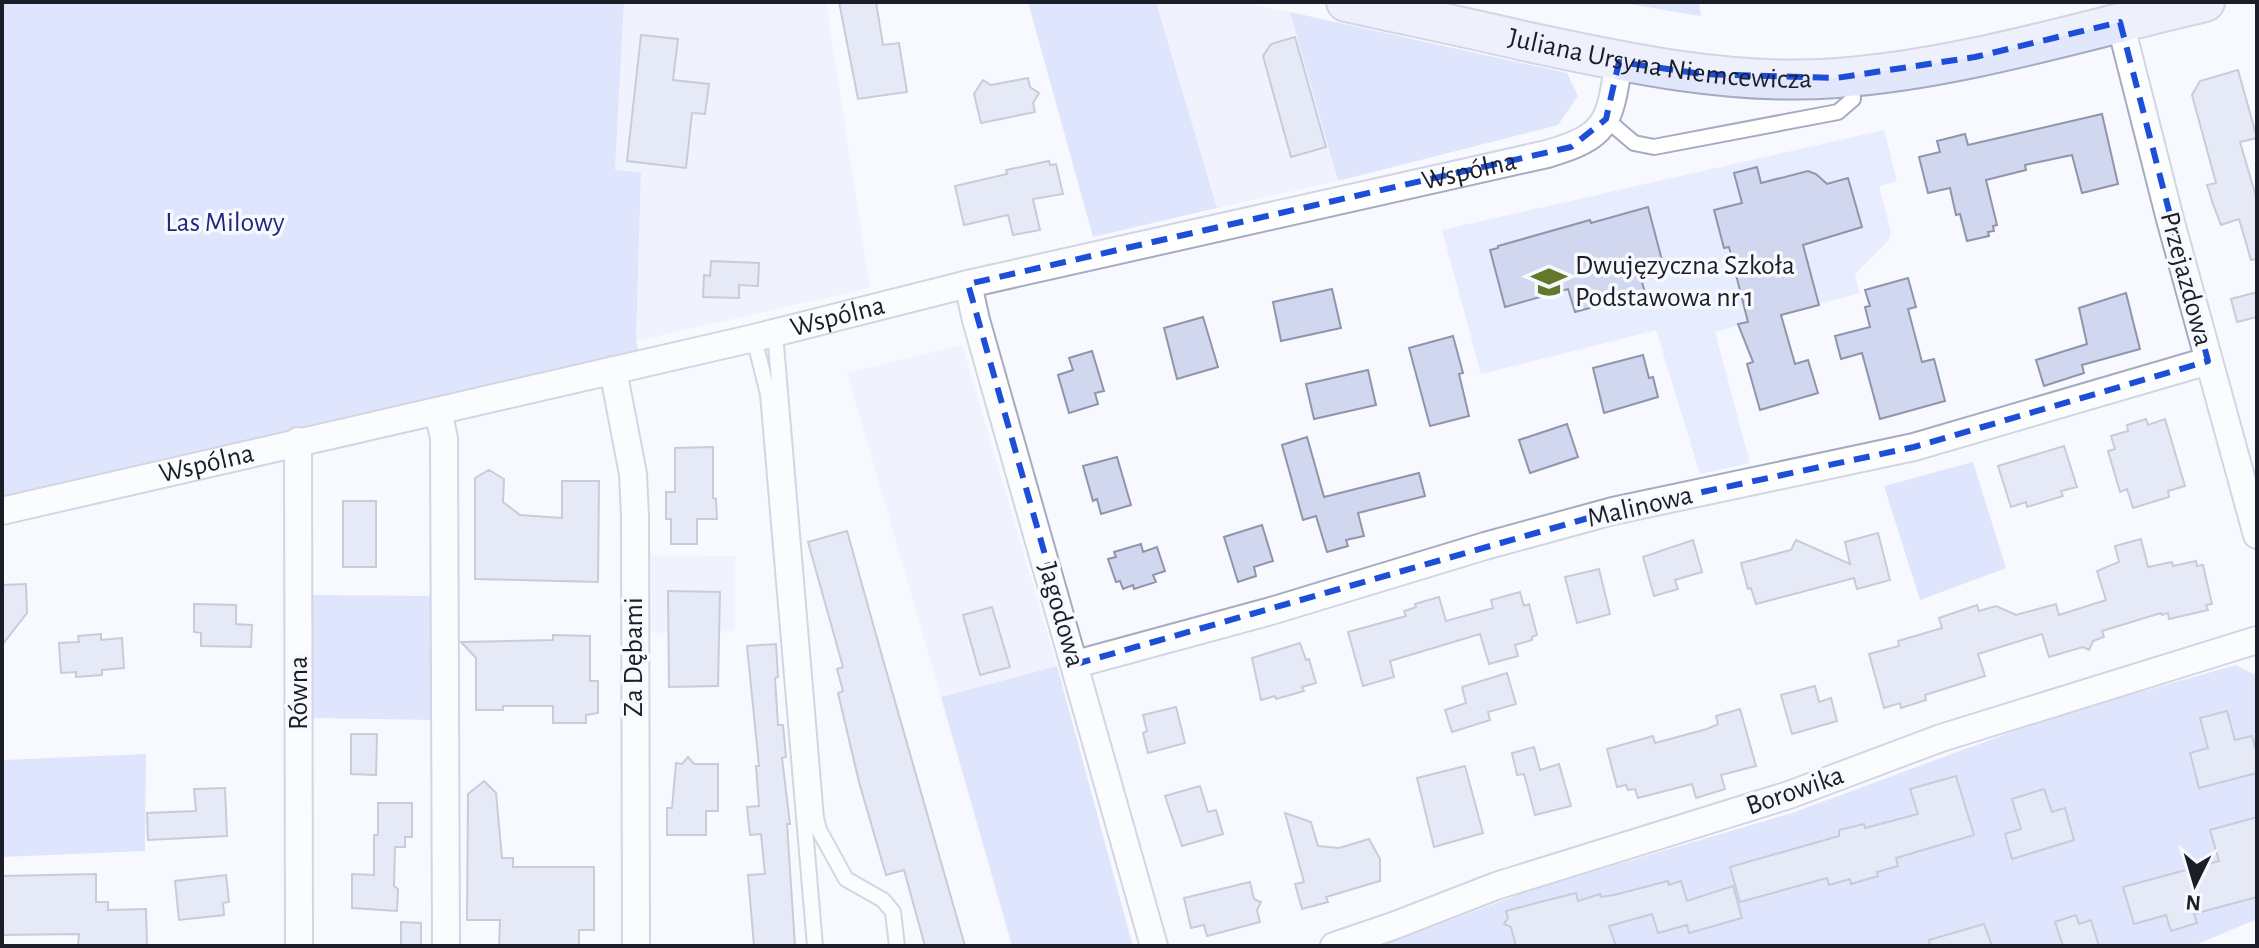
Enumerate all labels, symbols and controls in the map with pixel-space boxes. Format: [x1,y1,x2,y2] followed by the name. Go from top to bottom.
[1505,24,1812,94] street label: Juliana Ursyna Niemcewicza
[1419,147,1519,196] street label: Wspólna
[165,209,285,237] park label: Las Milowy
[2155,209,2217,349] street label: Przejazdowa
[1575,252,1795,312] place label: Dwujęzyczna Szkoła Podstawowa nr 1
[1530,263,1568,301] school or university icon: Dwujęzyczna Szkoła Podstawowa nr 1
[788,291,888,342] street label: Wspólna
[157,439,257,488] street label: Wspólna
[1584,481,1696,533] street label: Malinowa
[1033,559,1089,671] street label: Jagodowa
[620,597,648,717] street label: Za Dębami
[285,656,313,730] street label: Równa
[1743,761,1848,821] street label: Borowika
[2155,844,2235,924] north arrow
[2185,891,2202,915] text: N

